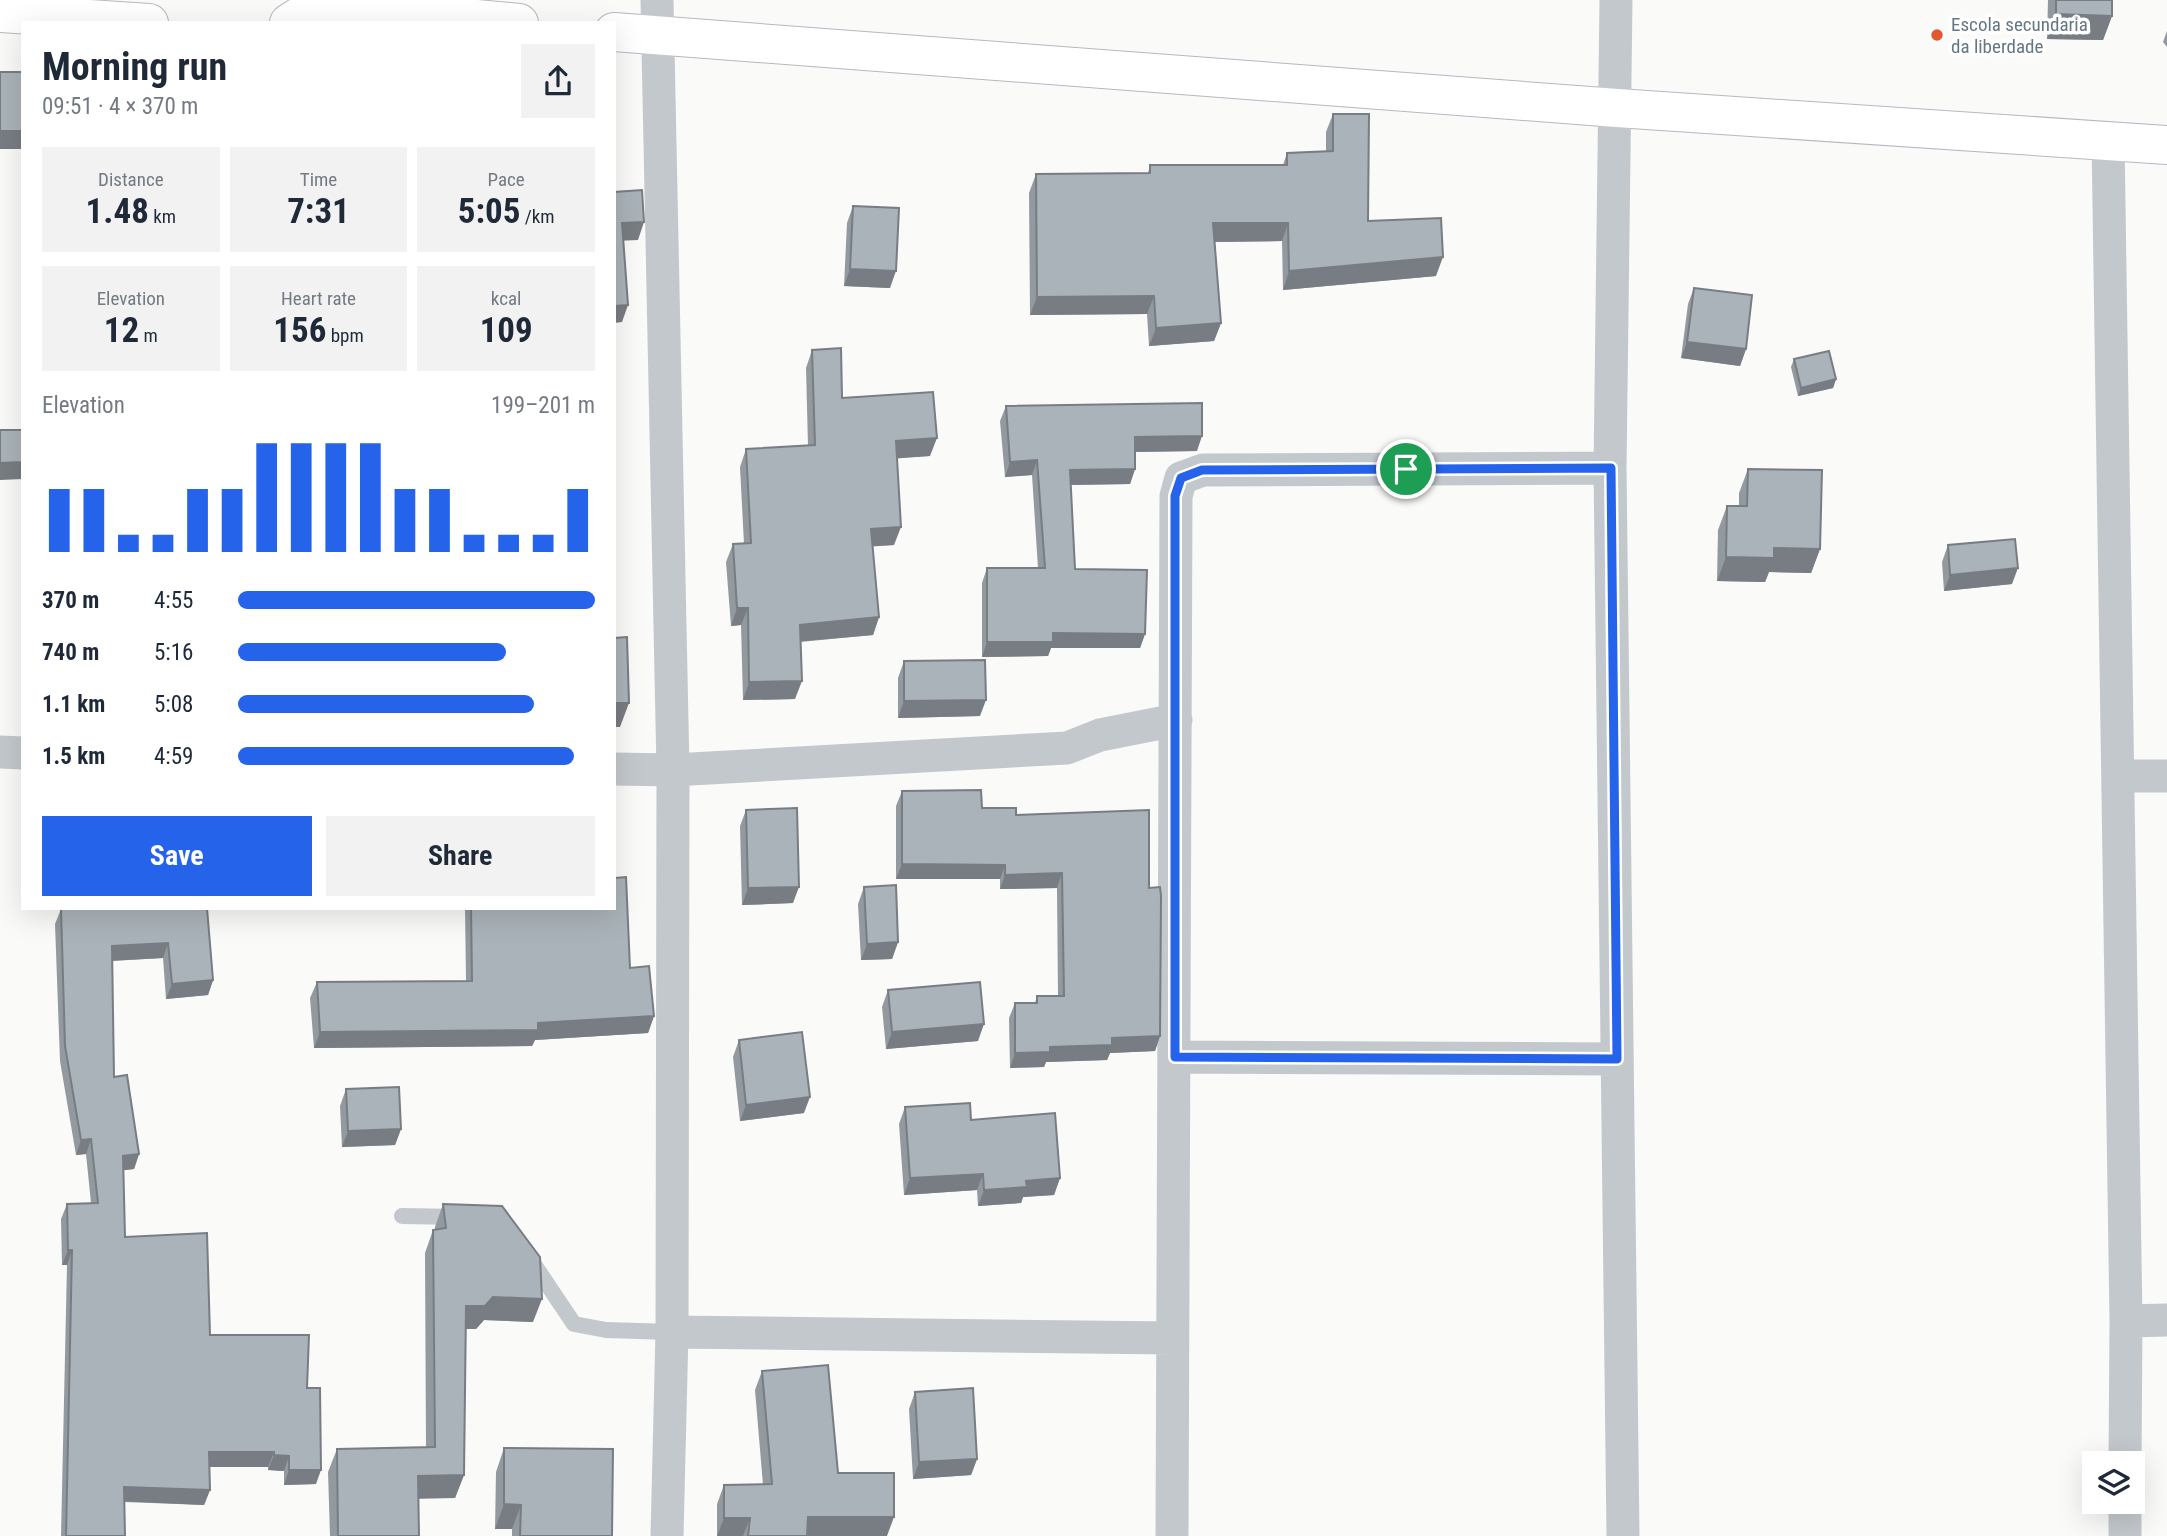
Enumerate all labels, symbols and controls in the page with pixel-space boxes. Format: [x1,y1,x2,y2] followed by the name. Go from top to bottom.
[1951,13,2088,58] place label: Escola secundaria da liberdade
[1929,27,1945,43] marker: Escola secundaria da liberdade
[521,44,595,118] button: share
[42,45,227,89] text: Morning run
[42,93,198,120] text: 09:51 · 4 × 370 m
[98,168,164,191] text: Distance
[300,168,337,191] text: Time
[488,168,525,191] text: Pace
[86,191,149,232] text: 1.48
[287,191,350,232] text: 7:31
[458,191,520,232] text: 5:05
[149,205,176,228] text: km
[520,205,555,228] text: /km
[97,287,165,310] text: Elevation
[281,287,356,310] text: Heart rate
[491,287,521,310] text: kcal
[104,310,139,351] text: 12
[273,310,326,351] text: 156
[480,310,533,351] text: 109
[139,324,158,347] text: m
[326,324,364,347] text: bpm
[42,392,125,419] text: Elevation
[491,392,595,419] text: 199–201 m
[1376,439,1436,499] pin
[1387,450,1425,488] icon: arrive
[42,587,99,614] text: 370 m
[154,587,193,614] text: 4:55
[42,639,99,666] text: 740 m
[154,639,193,666] text: 5:16
[42,691,105,718] text: 1.1 km
[154,691,193,718] text: 5:08
[42,743,105,770] text: 1.5 km
[154,743,193,770] text: 4:59
[42,816,312,896] button: Save
[326,816,595,896] button: Share
[2082,1451,2145,1514] map controls
[2082,1451,2145,1514] button: layers

